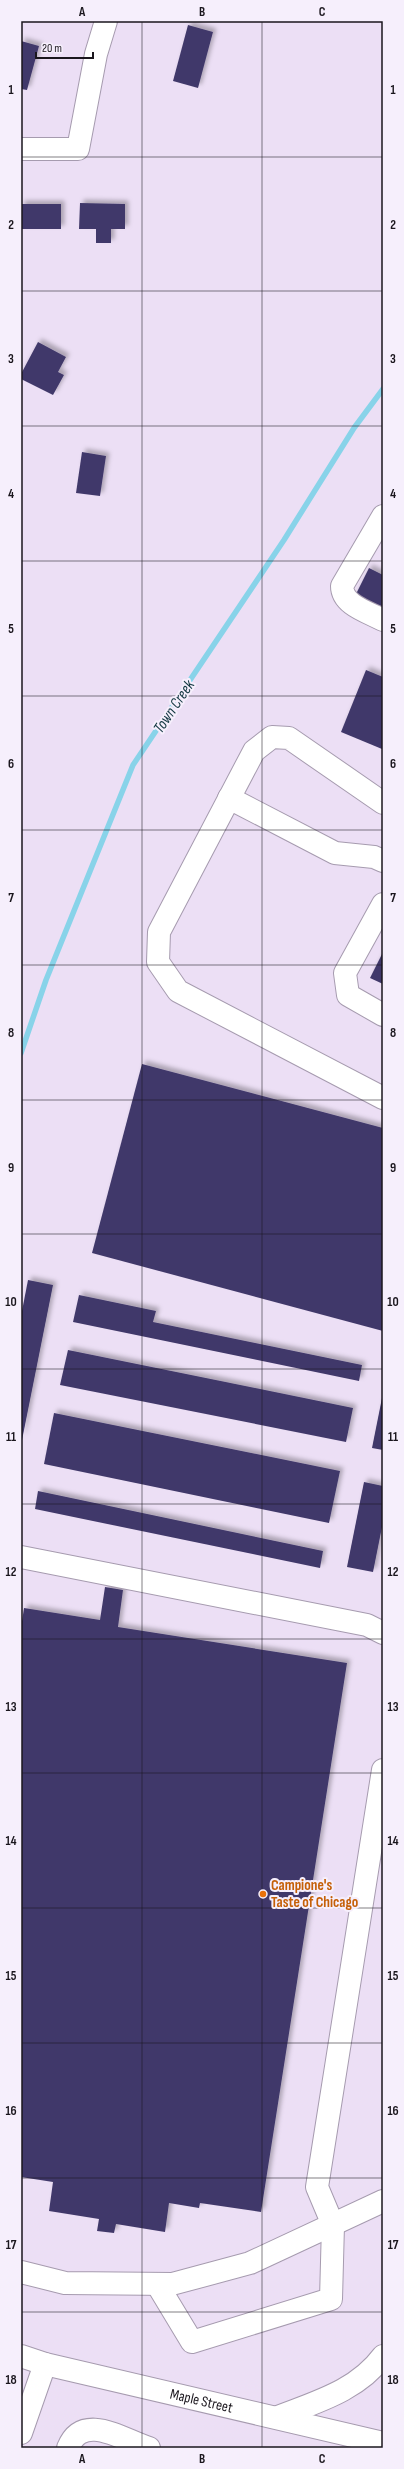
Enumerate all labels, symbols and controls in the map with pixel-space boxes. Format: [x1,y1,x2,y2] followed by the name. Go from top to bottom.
[78,4,86,20] text: A
[199,4,205,20] text: B
[319,4,326,20] text: C
[36,34,93,60] scale bar
[42,41,62,56] text: 20 m
[8,82,14,98] text: 1
[390,82,396,98] text: 1
[8,217,14,233] text: 2
[390,217,396,233] text: 2
[8,351,14,367] text: 3
[390,351,396,367] text: 3
[8,486,14,502] text: 4
[390,486,396,502] text: 4
[8,621,14,637] text: 5
[390,621,396,637] text: 5
[150,676,200,737] water label: Town Creek
[8,756,14,772] text: 6
[390,756,396,772] text: 6
[8,890,14,906] text: 7
[390,890,396,906] text: 7
[8,1025,14,1041] text: 8
[390,1025,396,1041] text: 8
[8,1160,14,1176] text: 9
[390,1160,396,1176] text: 9
[5,1294,17,1310] text: 10
[387,1294,399,1310] text: 10
[6,1429,16,1445] text: 11
[388,1429,398,1445] text: 11
[6,1564,17,1580] text: 12
[388,1564,399,1580] text: 12
[6,1699,17,1715] text: 13
[388,1699,399,1715] text: 13
[5,1833,17,1849] text: 14
[387,1833,399,1849] text: 14
[271,1876,358,1912] place label: Campione's Taste of Chicago
[258,1889,268,1899] marker: Campione's Taste of Chicago
[6,1968,17,1984] text: 15
[388,1968,399,1984] text: 15
[5,2103,17,2119] text: 16
[387,2103,399,2119] text: 16
[6,2237,17,2253] text: 17
[388,2237,399,2253] text: 17
[5,2372,17,2388] text: 18
[387,2372,399,2388] text: 18
[168,2385,235,2418] street label: Maple Street
[78,2451,86,2467] text: A
[199,2451,205,2467] text: B
[319,2451,326,2467] text: C

